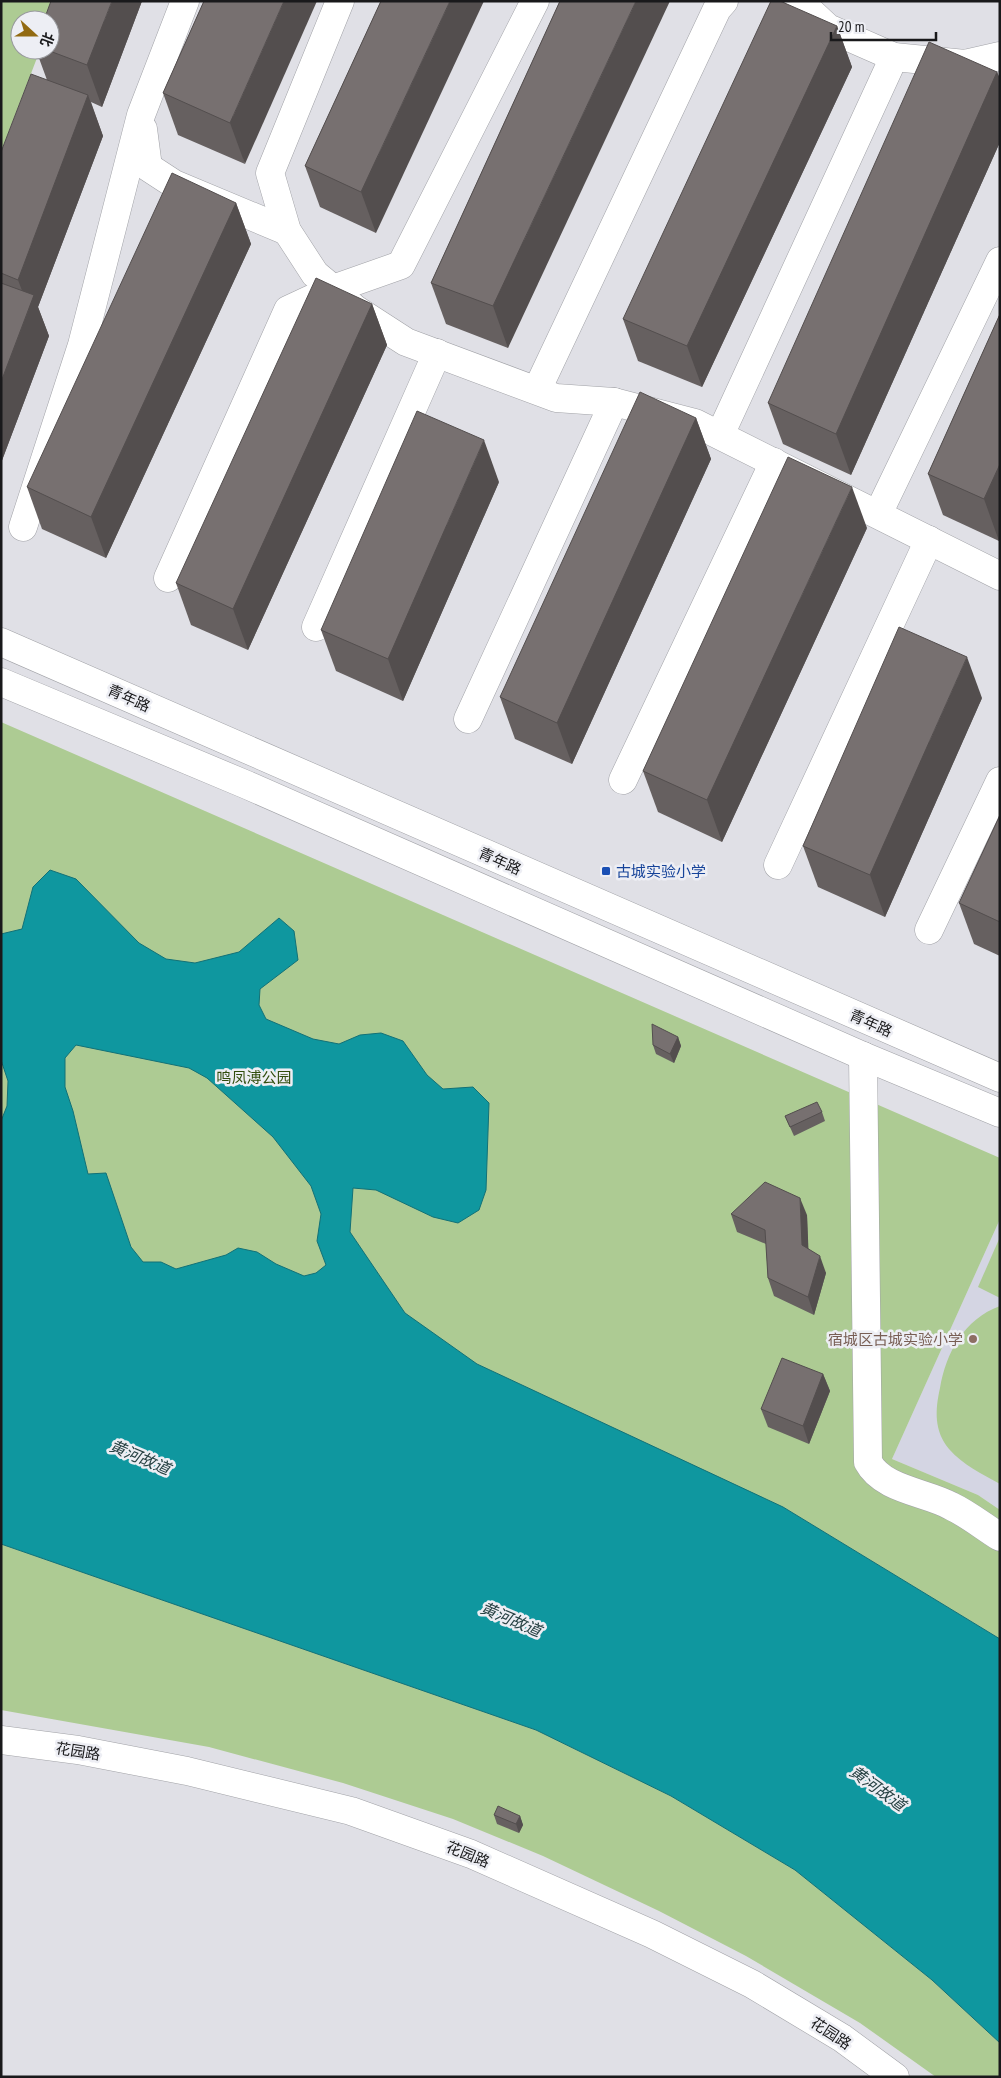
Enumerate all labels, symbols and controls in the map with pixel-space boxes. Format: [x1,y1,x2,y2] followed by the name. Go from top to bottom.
[10,10,60,60] north arrow
[831,10,936,42] scale bar
[838,17,864,36] text: 20 m
[36,30,58,49] text: 北
[105,680,153,716] street label: 青年路
[476,843,524,879] street label: 青年路
[616,862,706,881] place label: 古城实验小学
[600,865,612,877] marker: 古城实验小学
[847,1005,895,1041] street label: 青年路
[216,1068,292,1087] park label: 鸣凤溥公园
[828,1330,963,1349] place label: 宿城区古城实验小学
[967,1333,979,1345] marker: 宿城区古城实验小学
[107,1435,175,1479] water label: 黄河故道
[478,1597,546,1641] water label: 黄河故道
[54,1738,102,1764] street label: 花园路
[846,1761,911,1816] water label: 黄河故道
[444,1837,492,1871] street label: 花园路
[807,2013,855,2053] street label: 花园路

